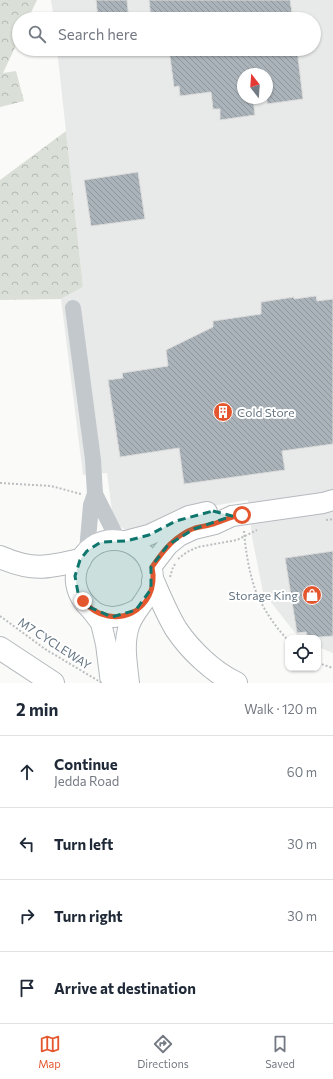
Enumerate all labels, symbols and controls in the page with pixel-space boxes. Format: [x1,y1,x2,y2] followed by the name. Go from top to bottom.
[12,12,321,56] search box
[26,23,48,45] icon: search
[58,25,137,43] text: Search here
[237,68,273,104] north arrow
[212,401,234,423] building icon: Cold Store
[237,405,295,419] place label: Cold Store
[233,506,251,524] route start
[301,584,323,606] shop icon: Storage King
[229,588,298,602] place label: Storage King
[74,592,92,610] route end
[16,614,94,672] street label: M7 CYCLEWAY
[285,635,321,671] map controls
[285,635,321,671] button: locate
[16,699,58,720] text: 2 min
[244,701,317,717] text: Walk · 120 m
[54,755,118,773] text: Continue
[16,761,38,783] icon: ahead
[287,764,317,780] text: 60 m
[54,773,119,789] text: Jedda Road
[16,833,38,855] icon: left
[54,835,113,853] text: Turn left
[287,836,317,852] text: 30 m
[16,905,38,927] icon: right
[54,907,123,925] text: Turn right
[287,908,317,924] text: 30 m
[16,977,38,999] icon: arrive
[54,979,196,997] text: Arrive at destination
[38,1033,61,1070] tab: Map
[137,1033,189,1070] tab: Directions
[265,1033,295,1070] tab: Saved

